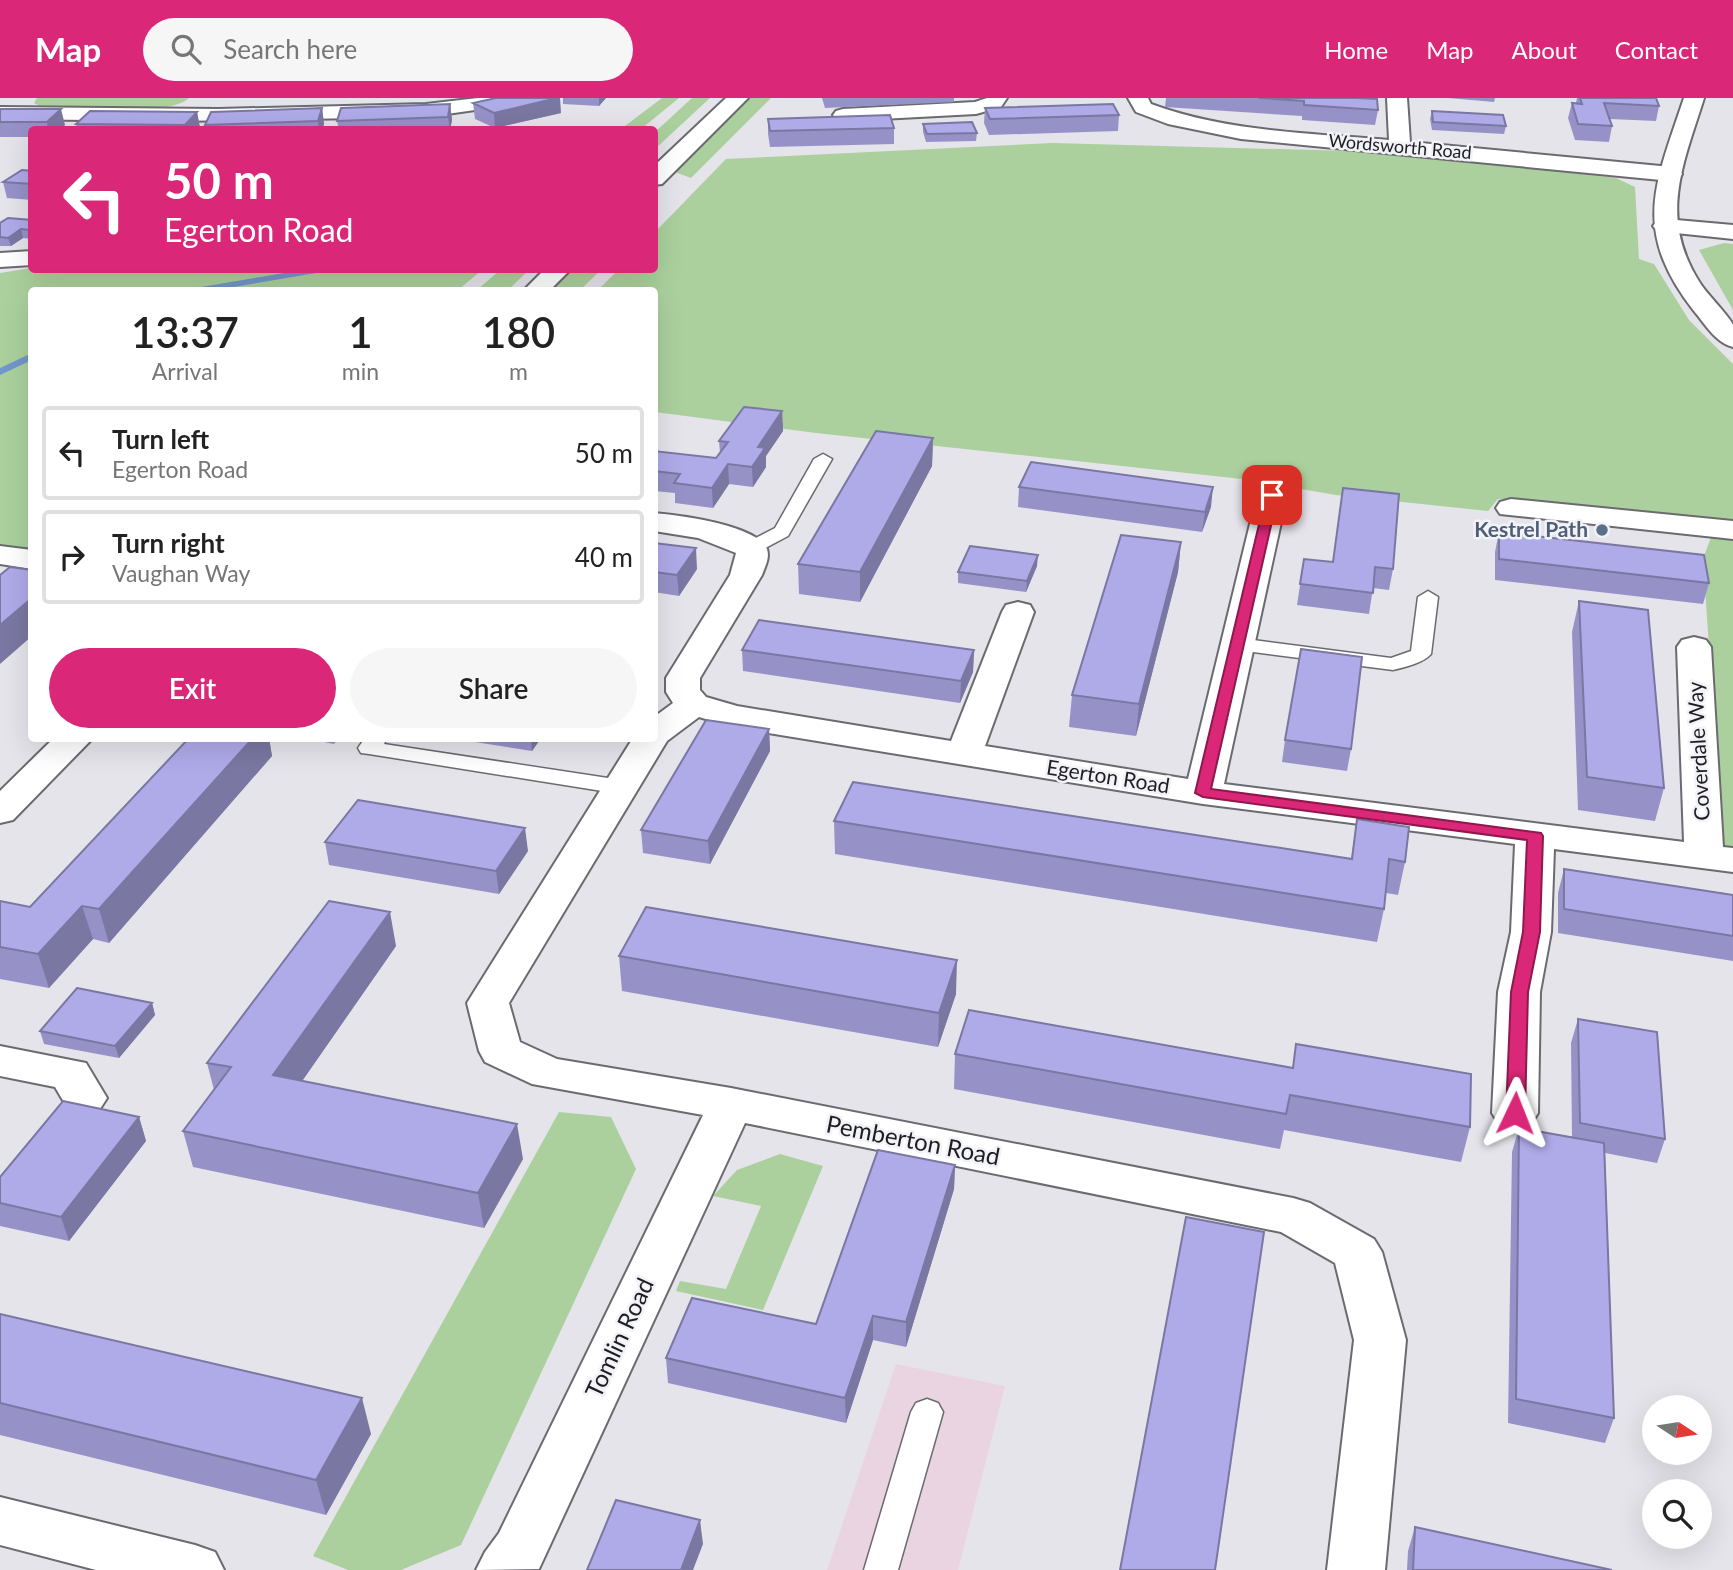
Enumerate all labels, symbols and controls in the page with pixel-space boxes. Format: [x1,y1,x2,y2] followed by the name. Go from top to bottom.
[143,18,633,81] search box
[35,29,101,69] text: Map
[167,30,205,68] icon: search
[223,33,357,65] text: Search here
[1324,35,1388,64] text: Home
[1426,35,1474,64] text: Map
[1512,35,1577,64] text: About
[1615,35,1698,64] text: Contact
[1328,129,1473,163] street label: Wordsworth Road
[164,151,274,209] text: 50 m
[49,154,140,245] icon: left
[164,210,354,249] text: Egerton Road
[131,307,239,357] text: 13:37
[348,307,373,357] text: 1
[482,307,555,357] text: 180
[152,357,218,385] text: Arrival
[342,357,379,385] text: min
[509,357,528,385] text: m
[112,423,209,455] text: Turn left
[53,434,91,472] icon: left
[575,437,633,469] text: 50 m
[112,455,248,483] text: Egerton Road
[1242,465,1302,525] pin
[1253,476,1291,514] icon: arrive
[1474,516,1588,541] place label: Kestrel Path
[1594,522,1610,538] marker: Kestrel Path
[112,527,225,559] text: Turn right
[53,538,91,576] icon: right
[575,541,633,573] text: 40 m
[112,559,250,587] text: Vaughan Way
[49,648,336,728] button: Exit
[350,648,637,728] button: Share
[1681,681,1714,821] street label: Coverdale Way
[1045,753,1172,798] street label: Egerton Road
[1478,1076,1552,1150] position arrow
[824,1109,1002,1171] street label: Pemberton Road
[578,1273,659,1402] street label: Tomlin Road
[1642,1395,1712,1465] north arrow
[1642,1395,1712,1549] map controls
[1642,1479,1712,1549] button: search

